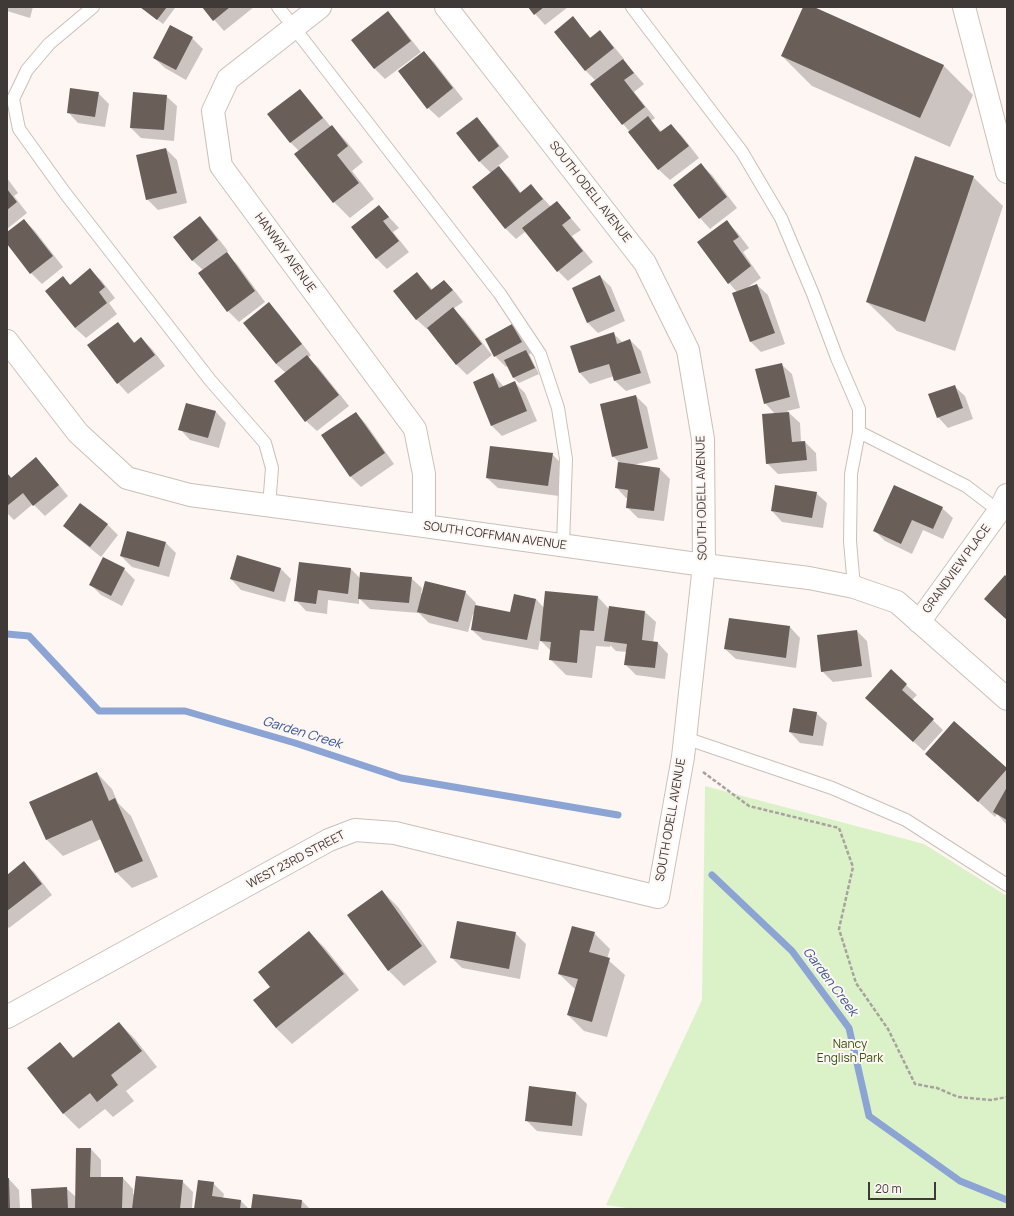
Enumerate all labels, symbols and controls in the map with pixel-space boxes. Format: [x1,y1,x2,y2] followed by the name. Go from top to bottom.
[546,138,634,246] street label: SOUTH ODELL AVENUE
[251,210,319,296] street label: HANWAY AVENUE
[694,435,710,561] street label: SOUTH ODELL AVENUE
[423,519,567,553] street label: SOUTH COFFMAN AVENUE
[920,522,994,616] street label: GRANDVIEW PLACE
[261,714,343,752] water label: Garden Creek
[653,757,689,883] street label: SOUTH ODELL AVENUE
[244,828,348,892] street label: WEST 23RD STREET
[799,945,861,1019] water label: Garden Creek
[817,1038,883,1066] park label: Nancy English Park
[870,1174,938,1200] scale bar
[875,1180,902,1197] text: 20 m

